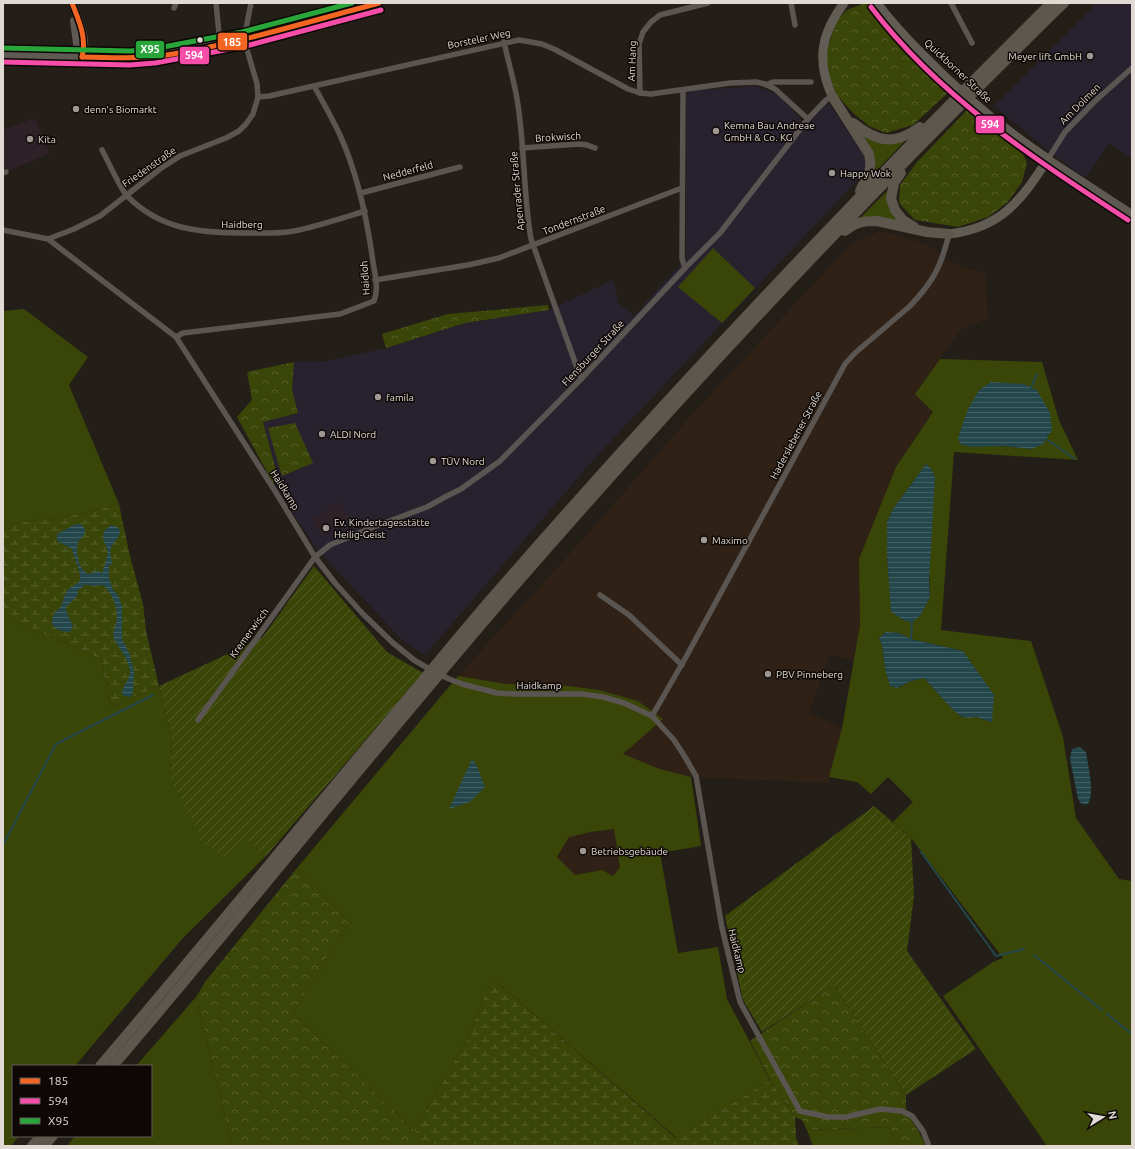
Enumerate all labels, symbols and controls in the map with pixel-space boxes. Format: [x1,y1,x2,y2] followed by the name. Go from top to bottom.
[446,27,512,51] street label: Borsteler Weg
[217,32,248,51] line badge: 185
[195,35,205,45] unlabelled marker
[223,36,241,48] text: 185
[922,37,994,105] street label: Quickborner Straße
[135,40,165,59] line badge: X95
[626,40,638,82] street label: Am Hang
[140,43,160,55] text: X95
[179,46,210,65] line badge: 594
[185,49,203,61] text: 594
[1008,51,1082,62] place label: Meyer lift GmbH
[1085,51,1095,61] marker: Meyer lift GmbH
[1057,81,1103,127] street label: Am Dolmen
[71,104,81,114] marker: denn's Biomarkt
[84,104,157,115] place label: denn's Biomarkt
[975,115,1005,134] line badge: 594
[981,118,999,130] text: 594
[724,120,815,143] place label: Kemna Bau Andreae GmbH & Co. KG
[711,126,721,136] marker: Kemna Bau Andreae GmbH & Co. KG
[535,130,581,144] street label: Brokwisch
[25,134,35,144] marker: Kita
[38,134,56,145] place label: Kita
[120,145,178,189] street label: Friedenstraße
[508,151,526,231] street label: Apenrader Straße
[382,159,434,183] street label: Nedderfeld
[827,168,837,178] marker: Happy Wok
[840,168,891,179] place label: Happy Wok
[541,203,607,237] street label: Tondernstraße
[221,219,263,230] street label: Haidberg
[358,260,372,296] street label: Haidloh
[560,318,626,388] street label: Flensburger Straße
[768,389,824,481] street label: Haderslebener Straße
[373,392,383,402] marker: famila
[386,392,414,403] place label: famila
[317,429,327,439] marker: ALDI Nord
[330,429,376,440] place label: ALDI Nord
[428,456,438,466] marker: TÜV Nord
[441,456,485,467] place label: TÜV Nord
[268,468,302,512] street label: Haidkamp
[334,517,430,540] place label: Ev. Kindertagesstätte Heilig-Geist
[321,523,331,533] marker: Ev. Kindertagesstätte Heilig-Geist
[699,535,709,545] marker: Maximo
[712,535,748,546] place label: Maximo
[227,606,271,660] street label: Kremerwisch
[763,669,773,679] marker: PBV Pinneberg
[776,669,843,680] place label: PBV Pinneberg
[516,680,562,691] street label: Haidkamp
[578,846,588,856] marker: Betriebsgebäude
[591,846,668,857] place label: Betriebsgebäude
[726,928,748,974] street label: Haidkamp
[12,1065,152,1137] legend
[48,1074,68,1087] text: 185
[48,1094,69,1107] text: 594
[1083,1097,1123,1137] north arrow
[1106,1110,1119,1120] text: N
[48,1114,69,1127] text: X95

